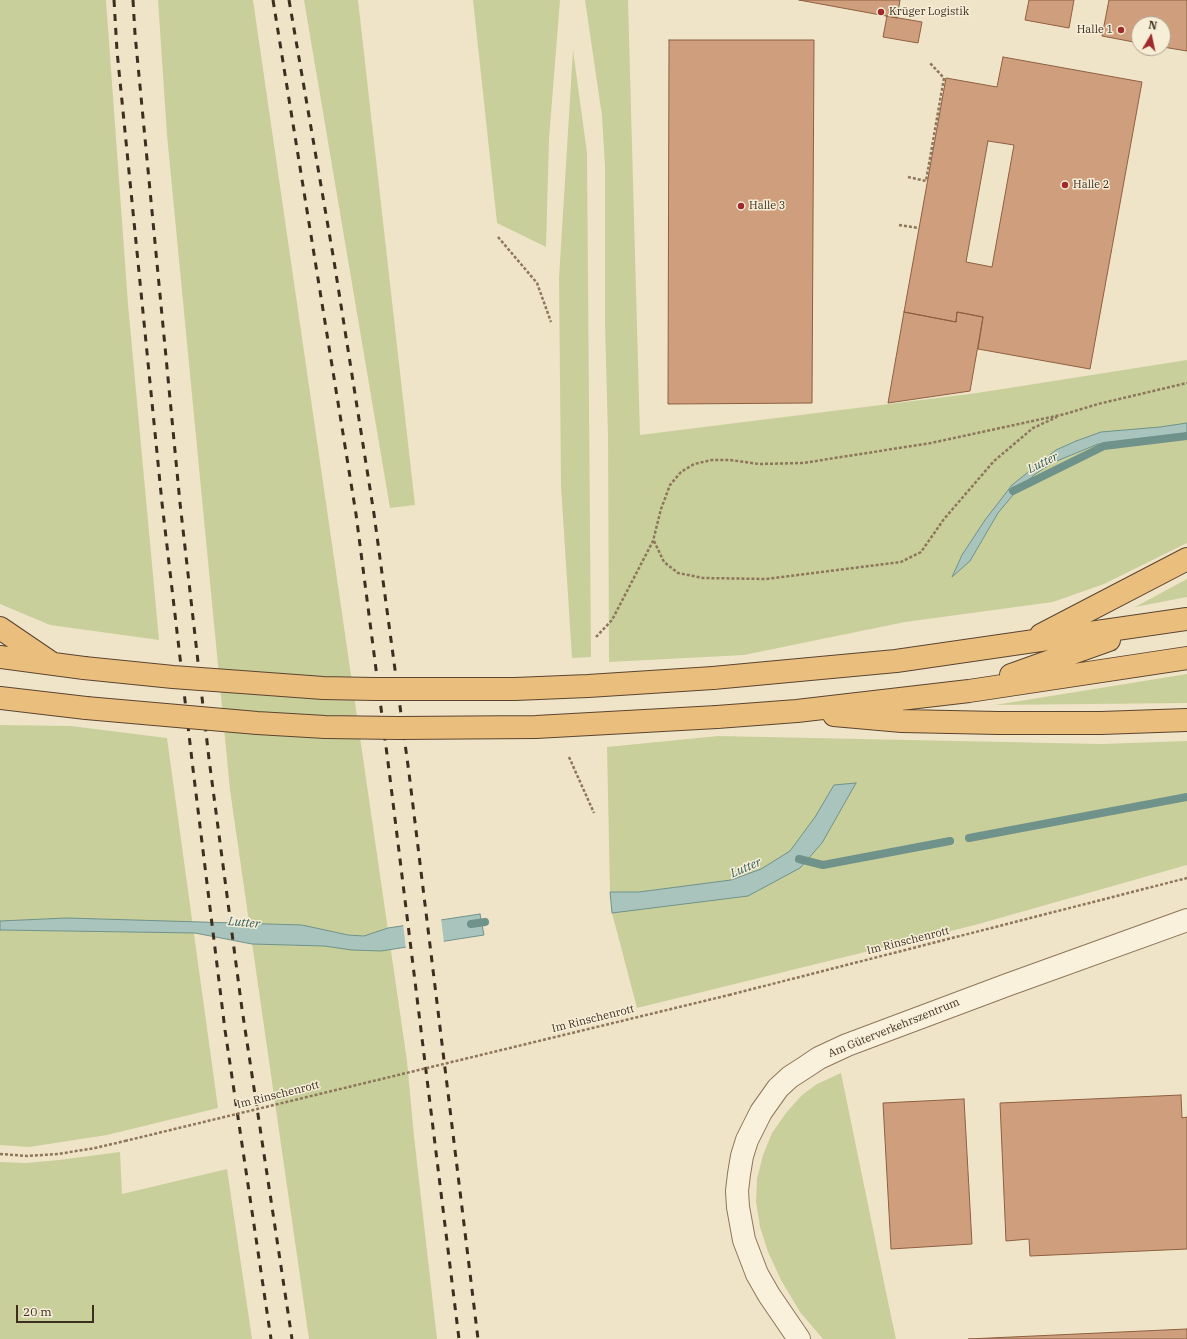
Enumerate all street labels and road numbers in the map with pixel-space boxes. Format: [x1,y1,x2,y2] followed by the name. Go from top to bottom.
[866,924,950,958] street label: Im Rinschenrott
[826,996,962,1060] street label: Am Güterverkehrszentrum
[551,1002,635,1036] street label: Im Rinschenrott
[236,1078,320,1112] street label: Im Rinschenrott

